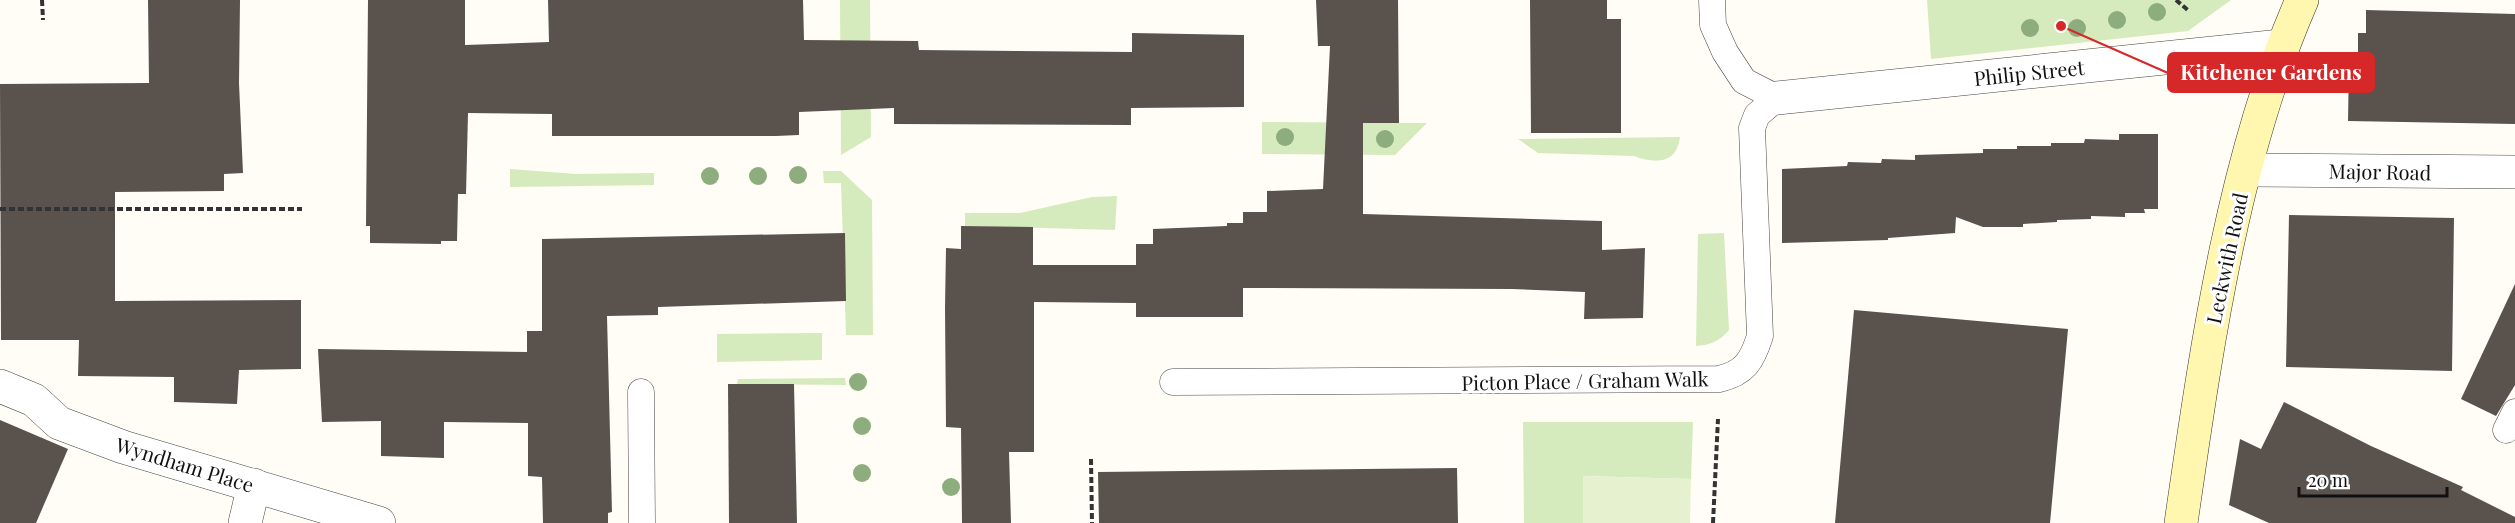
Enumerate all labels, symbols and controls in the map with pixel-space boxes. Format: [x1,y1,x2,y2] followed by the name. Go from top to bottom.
[1972,53,2087,91] street label: Philip Street
[2168,53,2374,92] callout: Kitchener Gardens
[2180,57,2362,85] text: Kitchener Gardens
[2328,157,2432,185] street label: Major Road
[2199,190,2253,326] street label: Leckwith Road
[1461,364,1709,396] street label: Picton Place / Graham Walk
[112,430,257,498] street label: Wyndham Place
[2299,460,2448,498] scale bar
[2308,468,2348,492] text: 20 m

